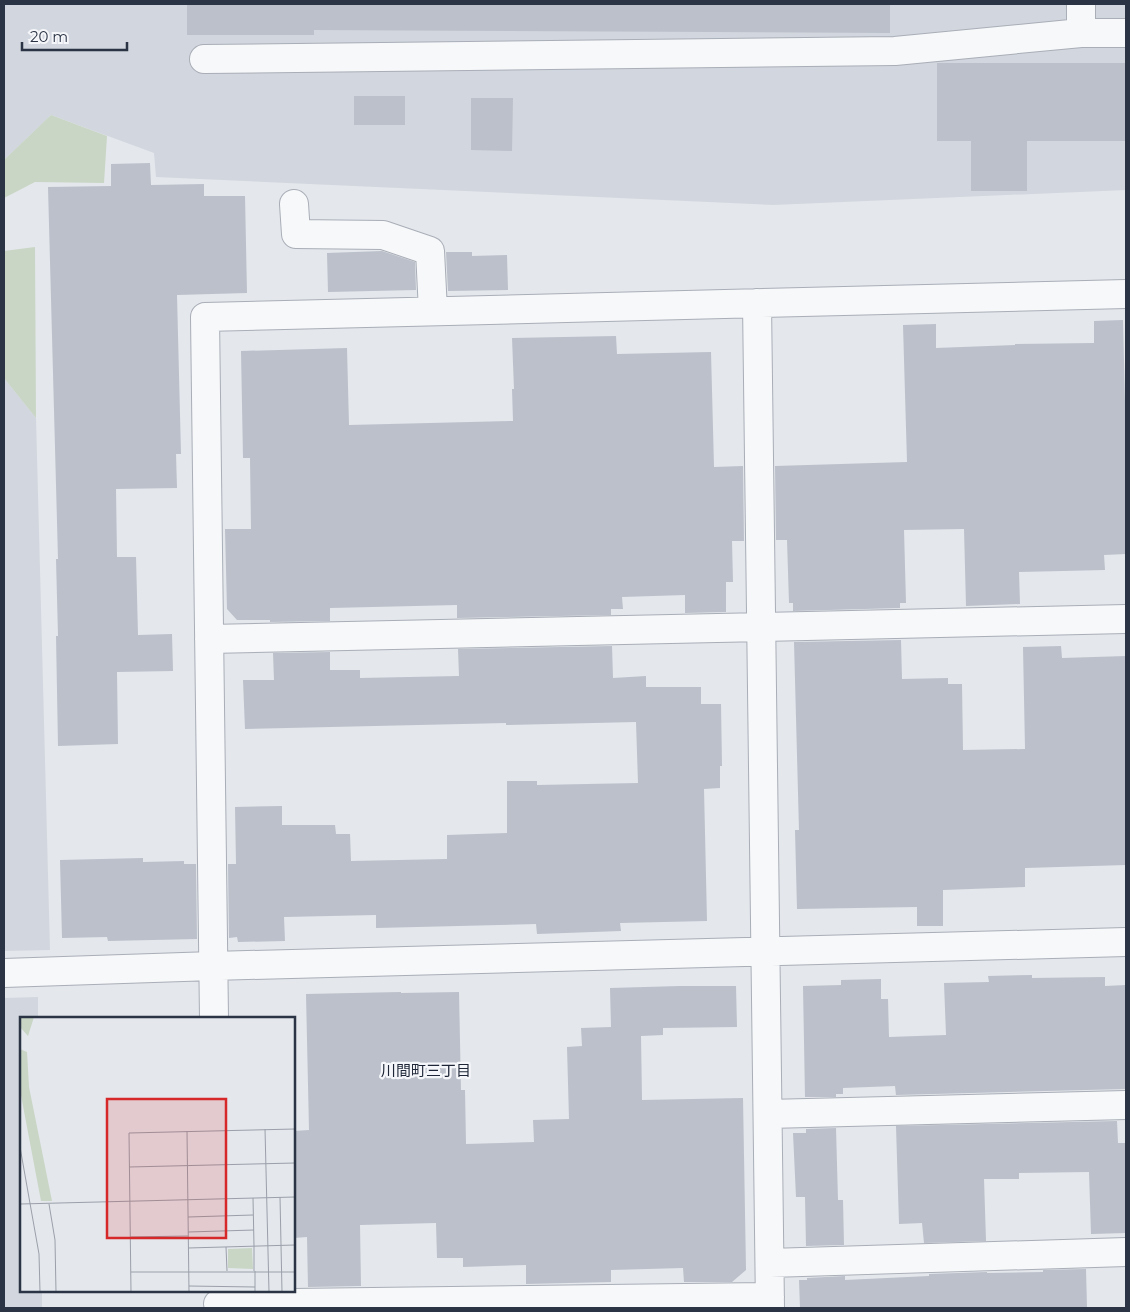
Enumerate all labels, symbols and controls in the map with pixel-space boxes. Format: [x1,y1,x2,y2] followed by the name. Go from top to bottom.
[22,20,128,52] scale bar
[30,27,68,46] text: 20 m
[20,1017,295,1292] inset map
[381,1061,471,1080] district label: 川間町三丁目

